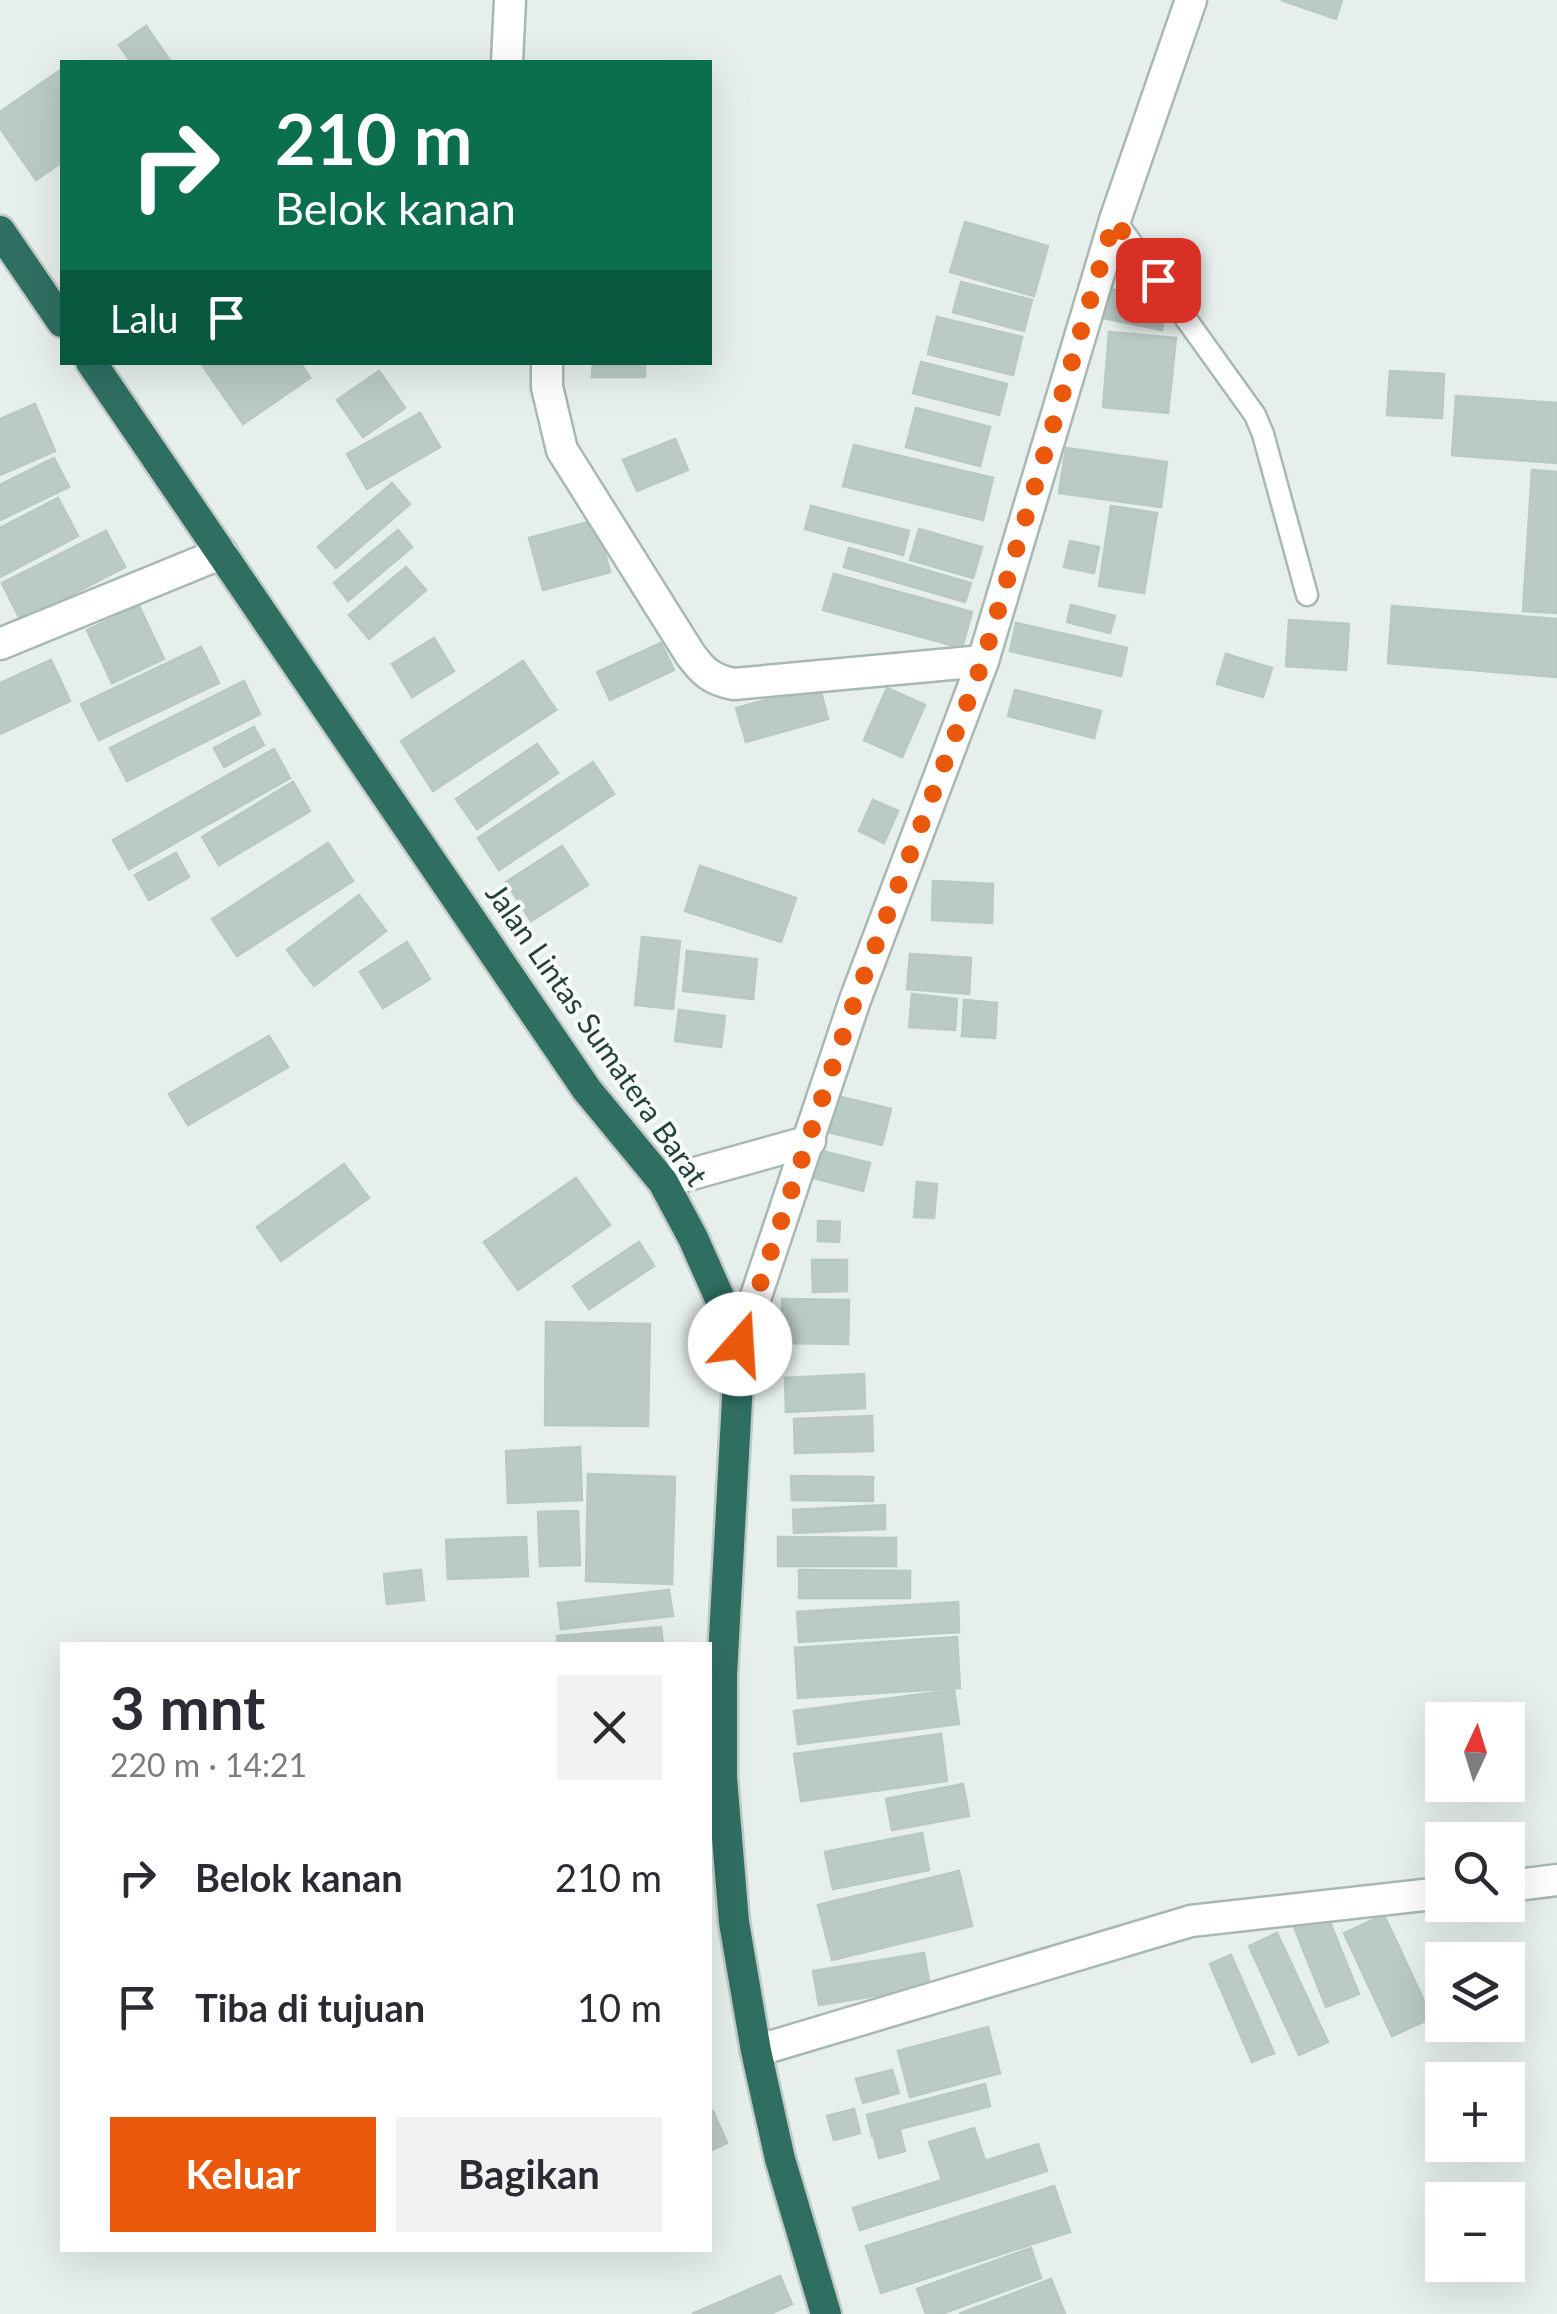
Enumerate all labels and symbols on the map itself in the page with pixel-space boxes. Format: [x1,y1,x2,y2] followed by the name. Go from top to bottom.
[1116,238,1201,323] pin
[479,876,716,1192] street label: Jalan Lintas Sumatera Barat
[688,1292,792,1396] position arrow
[1425,1702,1525,1802] north arrow

